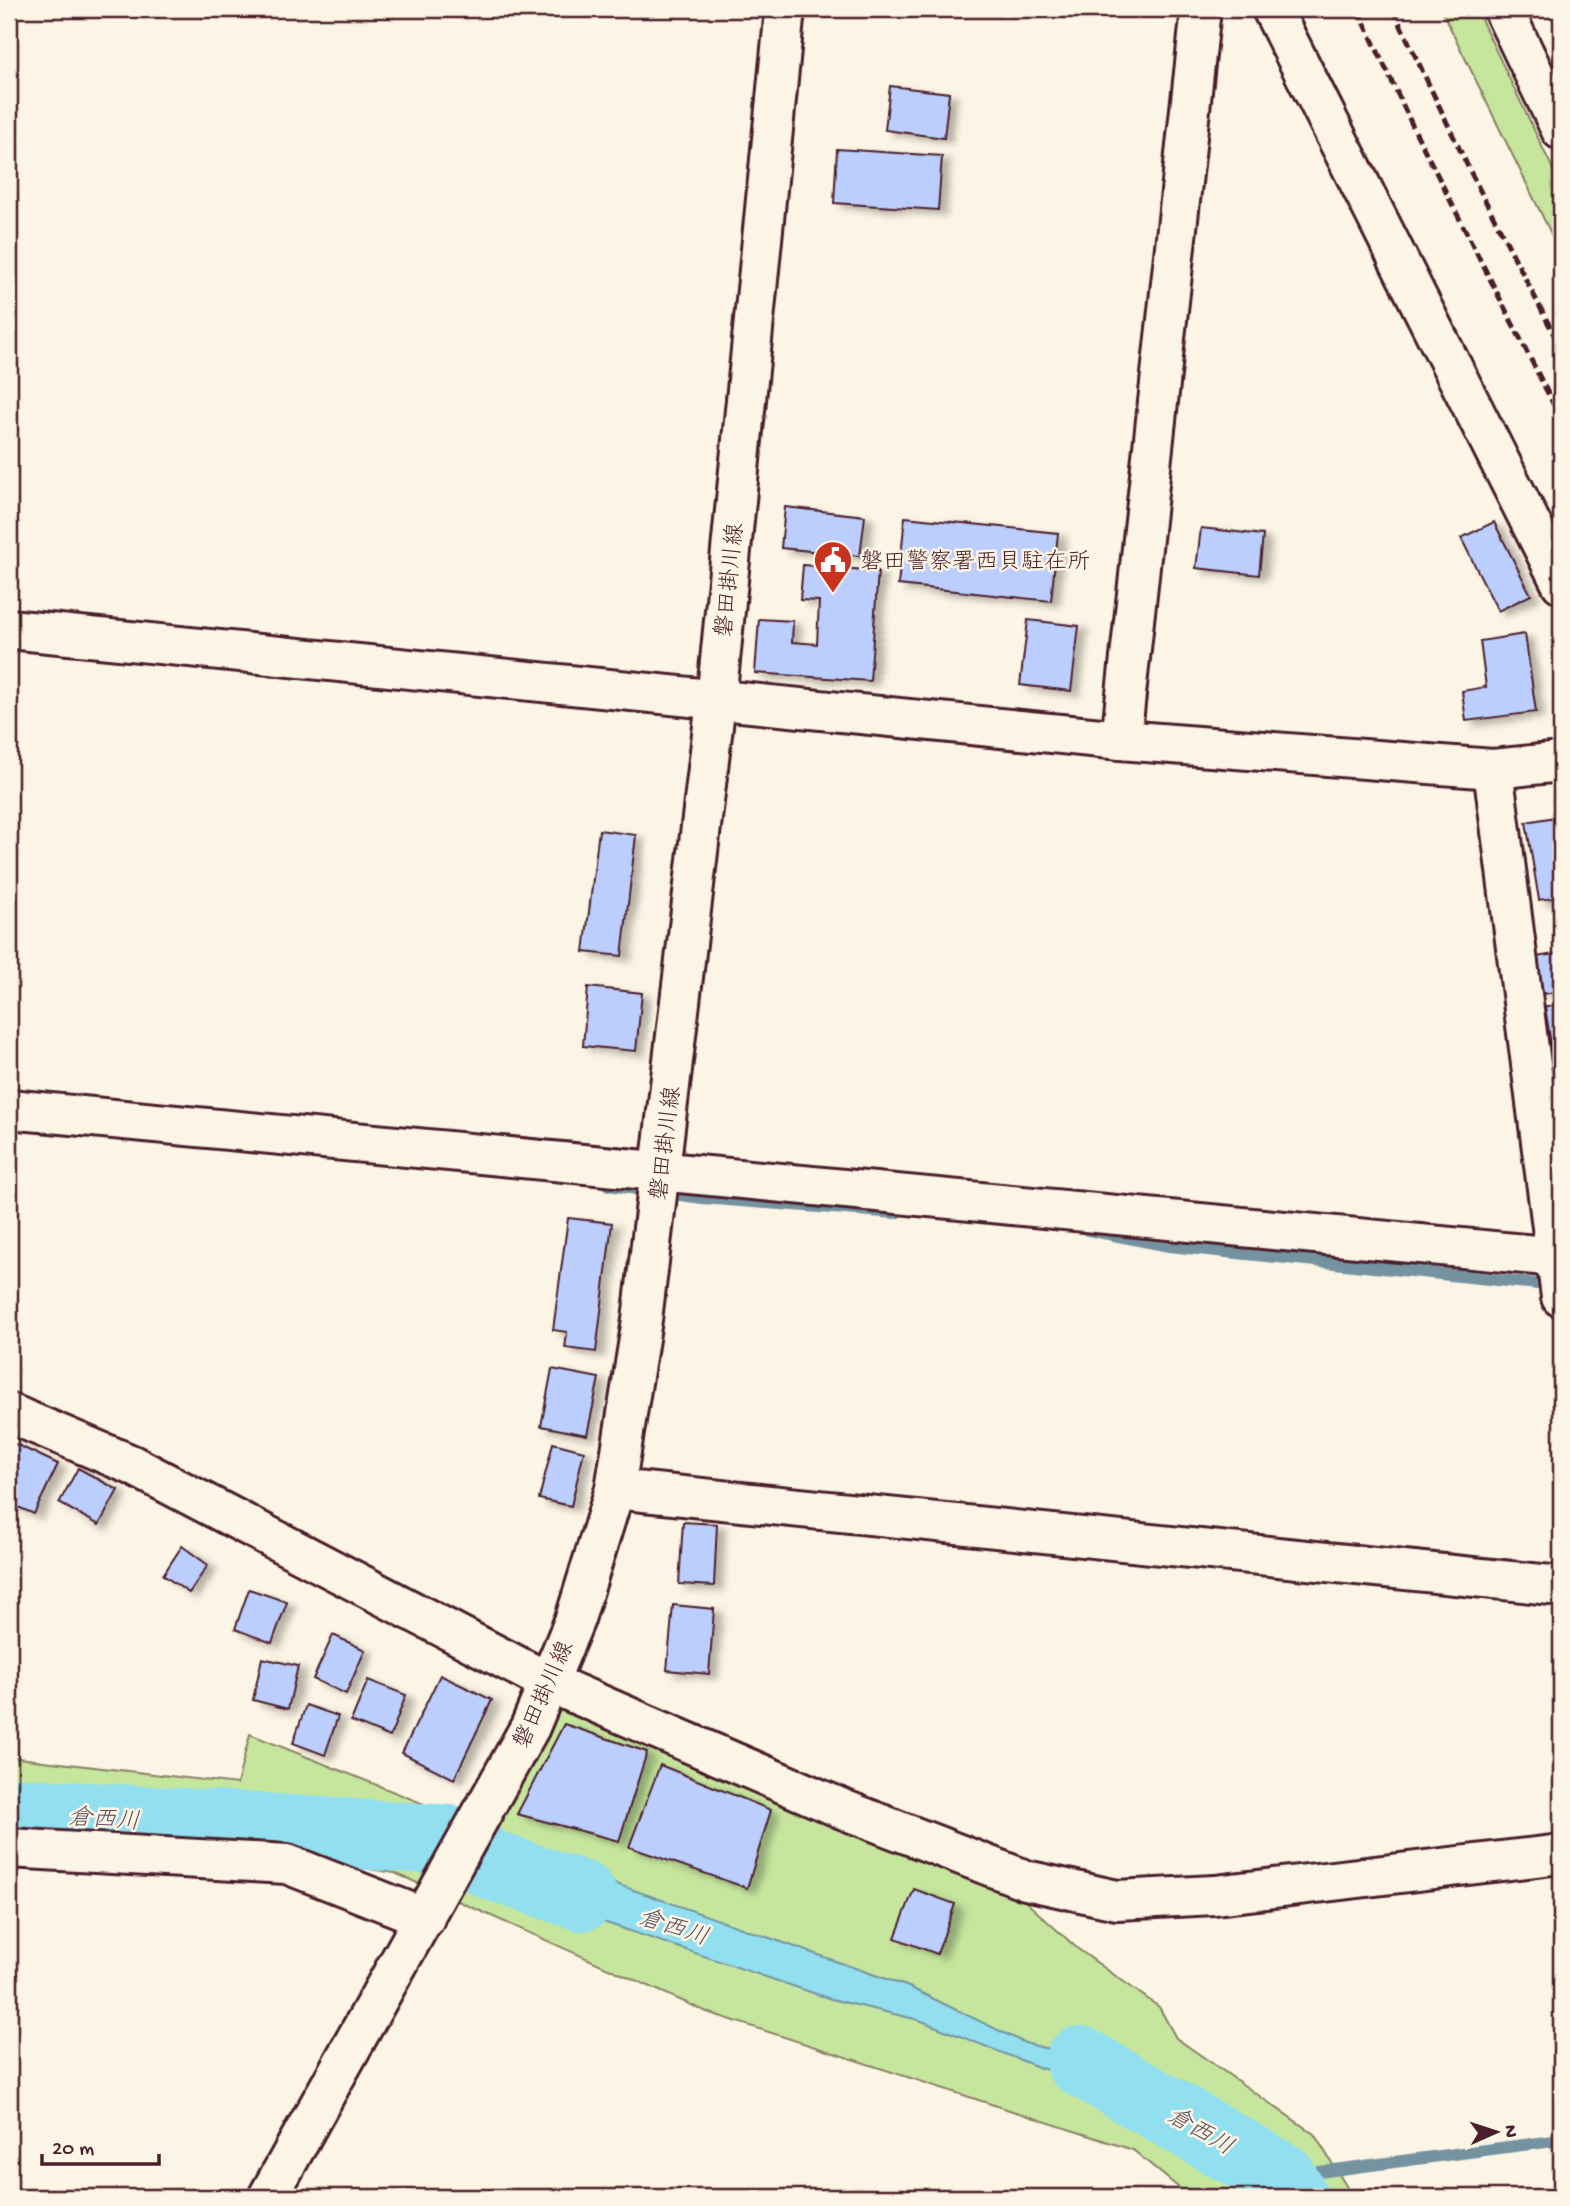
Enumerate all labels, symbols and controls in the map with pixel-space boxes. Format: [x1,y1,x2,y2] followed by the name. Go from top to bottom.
[711,522,751,639] street label: 磐田掛川線
[812,539,854,594] public building icon: 磐田警察署西貝駐在所
[860,549,1090,577] place label: 磐田警察署西貝駐在所
[646,1085,688,1202] street label: 磐田掛川線
[509,1637,581,1753] street label: 磐田掛川線
[67,1804,141,1838] water label: 倉西川
[634,1903,712,1954] water label: 倉西川
[1462,2098,1532,2168] north arrow
[1161,2102,1238,2164] water label: 倉西川
[42,2122,159,2166] scale bar
[1498,2124,1521,2138] text: N
[52,2138,94,2163] text: 20 m

